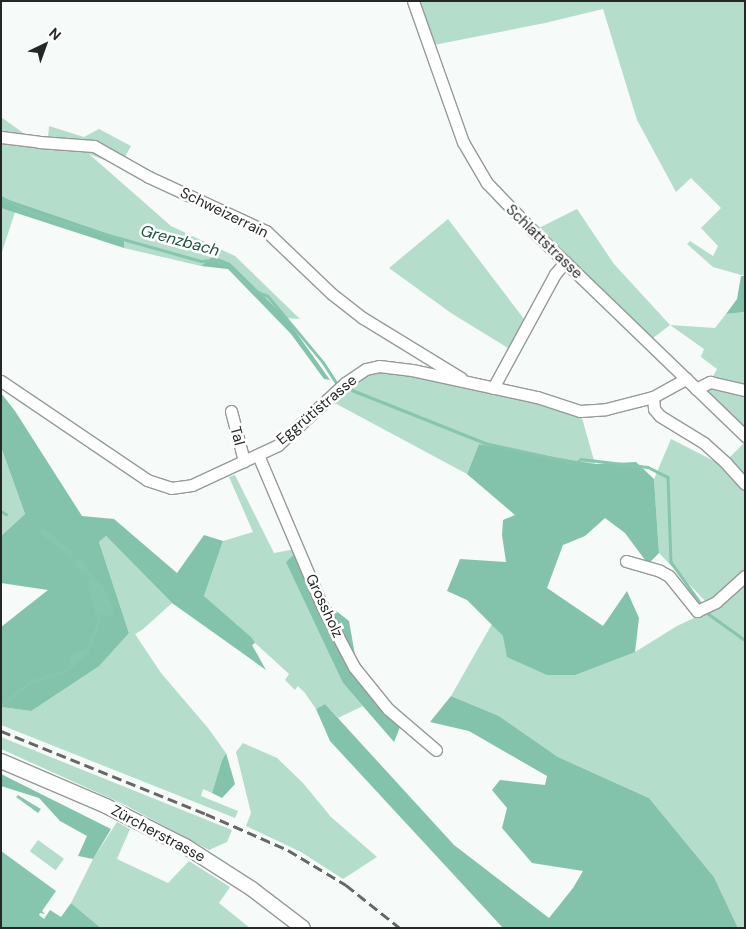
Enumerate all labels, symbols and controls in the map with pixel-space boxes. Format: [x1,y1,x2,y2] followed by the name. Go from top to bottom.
[20,20,70,70] north arrow
[45,24,65,44] text: N
[177,184,271,242] street label: Schweizerrain
[502,201,586,283] street label: Schlattstrasse
[139,221,221,261] water label: Grenzbach
[273,371,361,449] street label: Eggrütistrasse
[226,425,248,447] street label: Tal
[301,571,347,641] street label: Grossholz
[108,802,208,866] street label: Zürcherstrasse

